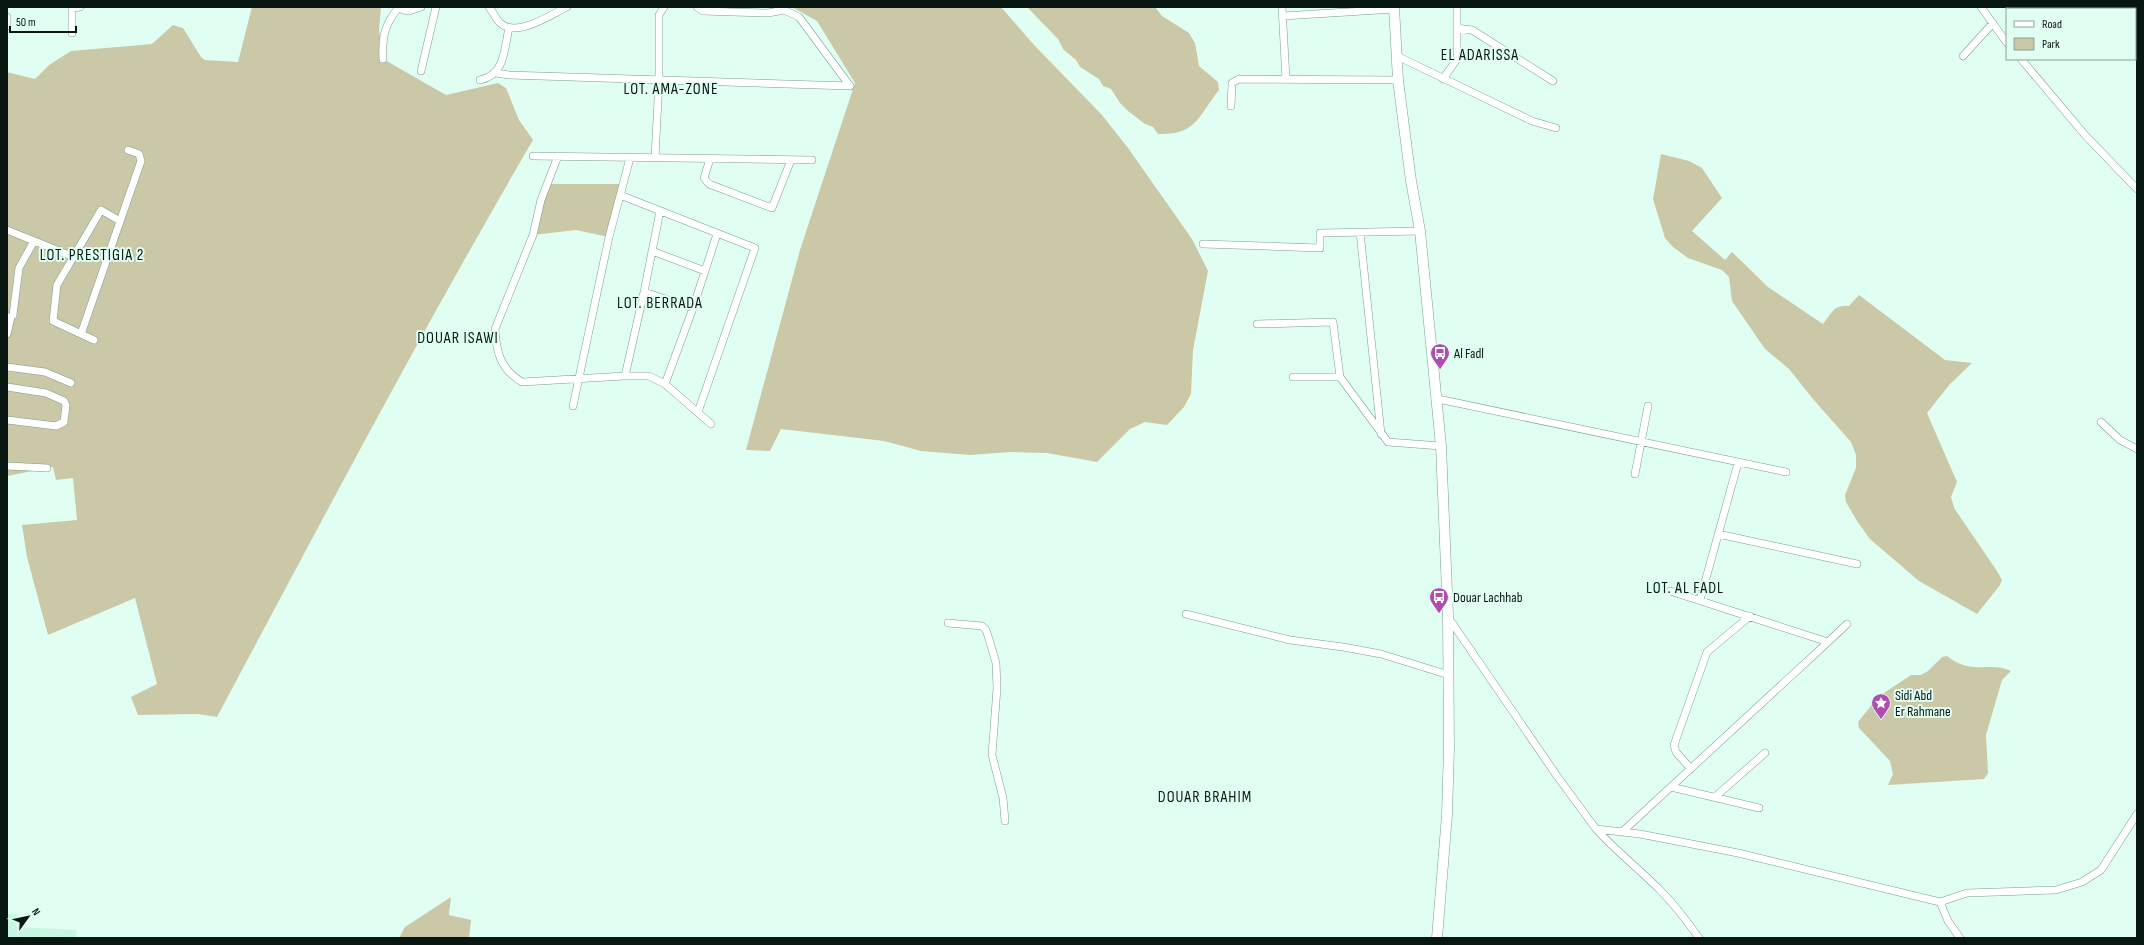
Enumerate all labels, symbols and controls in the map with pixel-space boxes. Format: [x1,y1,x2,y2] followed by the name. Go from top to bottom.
[10,8,76,34] scale bar
[2006,8,2136,60] legend
[16,15,36,30] text: 50 m
[2042,17,2062,32] text: Road
[2042,37,2060,52] text: Park
[1441,46,1519,65] district label: EL ADARISSA
[624,80,718,99] district label: LOT. AMA-ZONE
[40,246,144,265] district label: LOT. PRESTIGIA 2
[617,294,703,313] district label: LOT. BERRADA
[417,329,499,348] district label: DOUAR ISAWI
[1429,342,1451,370] bus stop icon: Al Fadl
[1453,345,1484,362] place label: Al Fadl
[1646,579,1724,598] district label: LOT. AL FADL
[1428,586,1450,614] bus stop icon: Douar Lachhab
[1453,589,1523,606] place label: Douar Lachhab
[1895,687,1951,720] place label: Sidi Abd Er Rahmane
[1870,692,1892,720] place icon: Sidi Abd Er Rahmane
[1158,788,1252,807] district label: DOUAR BRAHIM
[8,897,48,937] north arrow
[29,906,43,918] text: N

